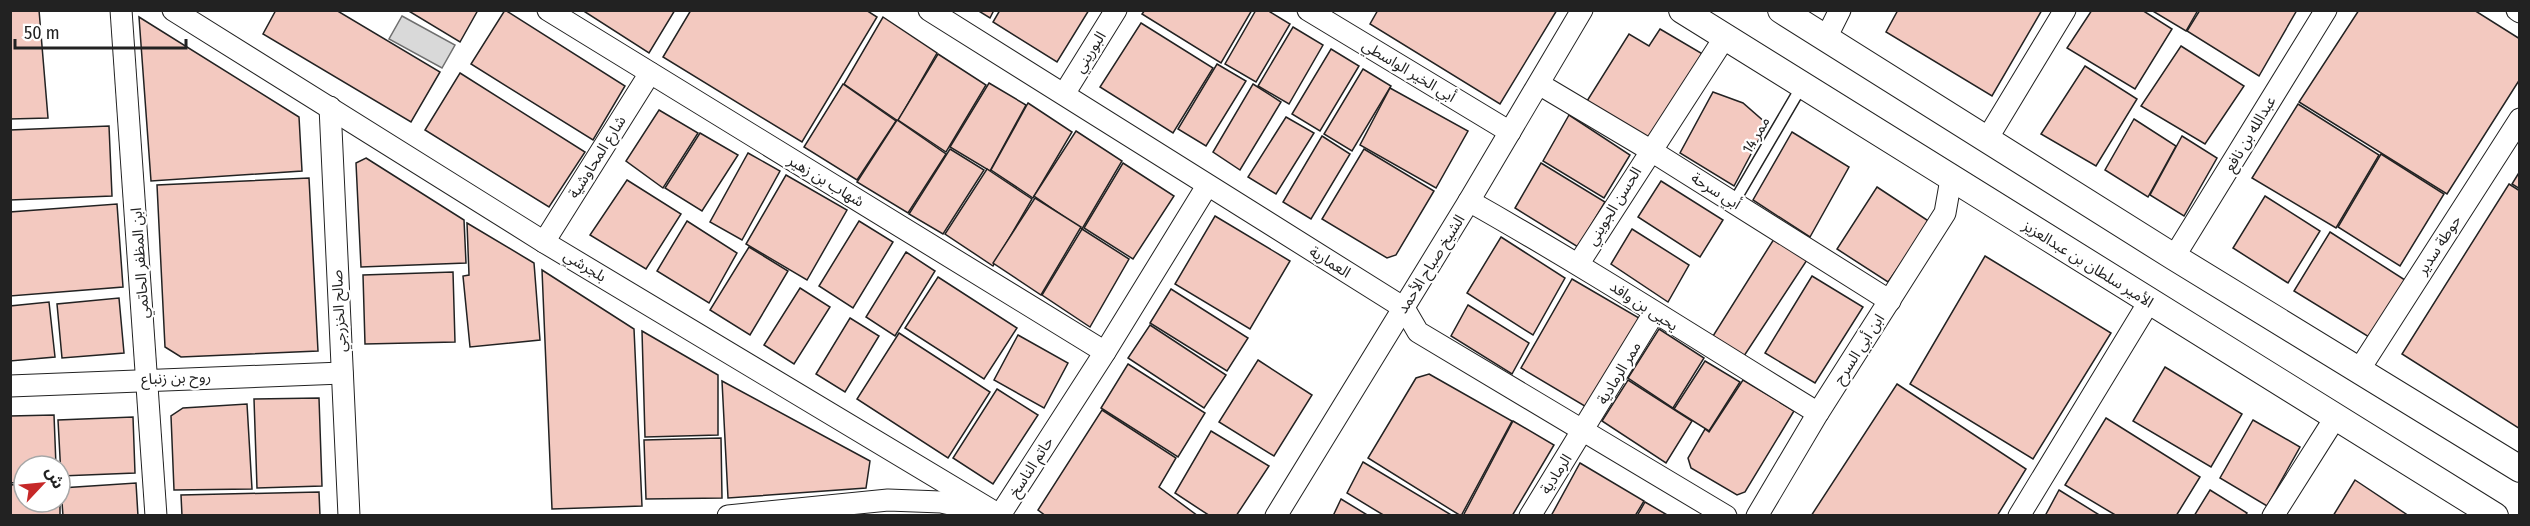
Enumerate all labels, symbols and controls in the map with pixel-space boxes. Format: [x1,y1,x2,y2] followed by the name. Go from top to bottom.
[15,12,186,50] scale bar
[24,22,60,44] text: 50 m
[1070,28,1112,77] street label: البوريني
[1358,36,1459,108] street label: أبي الخير الواسطي
[2220,93,2282,177] street label: عبدالله بن نافع
[564,112,632,203] street label: شارع المحاوشية
[1738,114,1774,156] street label: ممر 14
[784,151,868,211] street label: شهاب بن زهير
[1583,163,1647,250] street label: الحسن الجويني
[1686,169,1744,216] street label: أبي سرحة
[127,207,155,319] street label: ابن المظفر الحاتمي
[1393,211,1471,318] street label: الشيخ صباح الأحمد
[2413,212,2465,279] street label: حوطة سدير
[2018,216,2157,312] street label: الأمير سلطان بن عبدالعزيز
[1306,242,1354,282] street label: العمارية
[559,246,610,288] street label: بلجرشي
[328,269,353,353] street label: صالح الخزرجي
[1607,277,1681,335] street label: يحيى بن وافد
[1830,311,1891,389] street label: ابن أبي السرح
[1593,338,1645,408] street label: ممر الرمادية
[141,368,211,391] street label: روح بن زنباع
[1005,433,1060,502] street label: حاتم الناسخ
[1536,451,1576,497] street label: الرمادية
[12,454,72,514] north arrow
[42,464,68,492] text: ش

